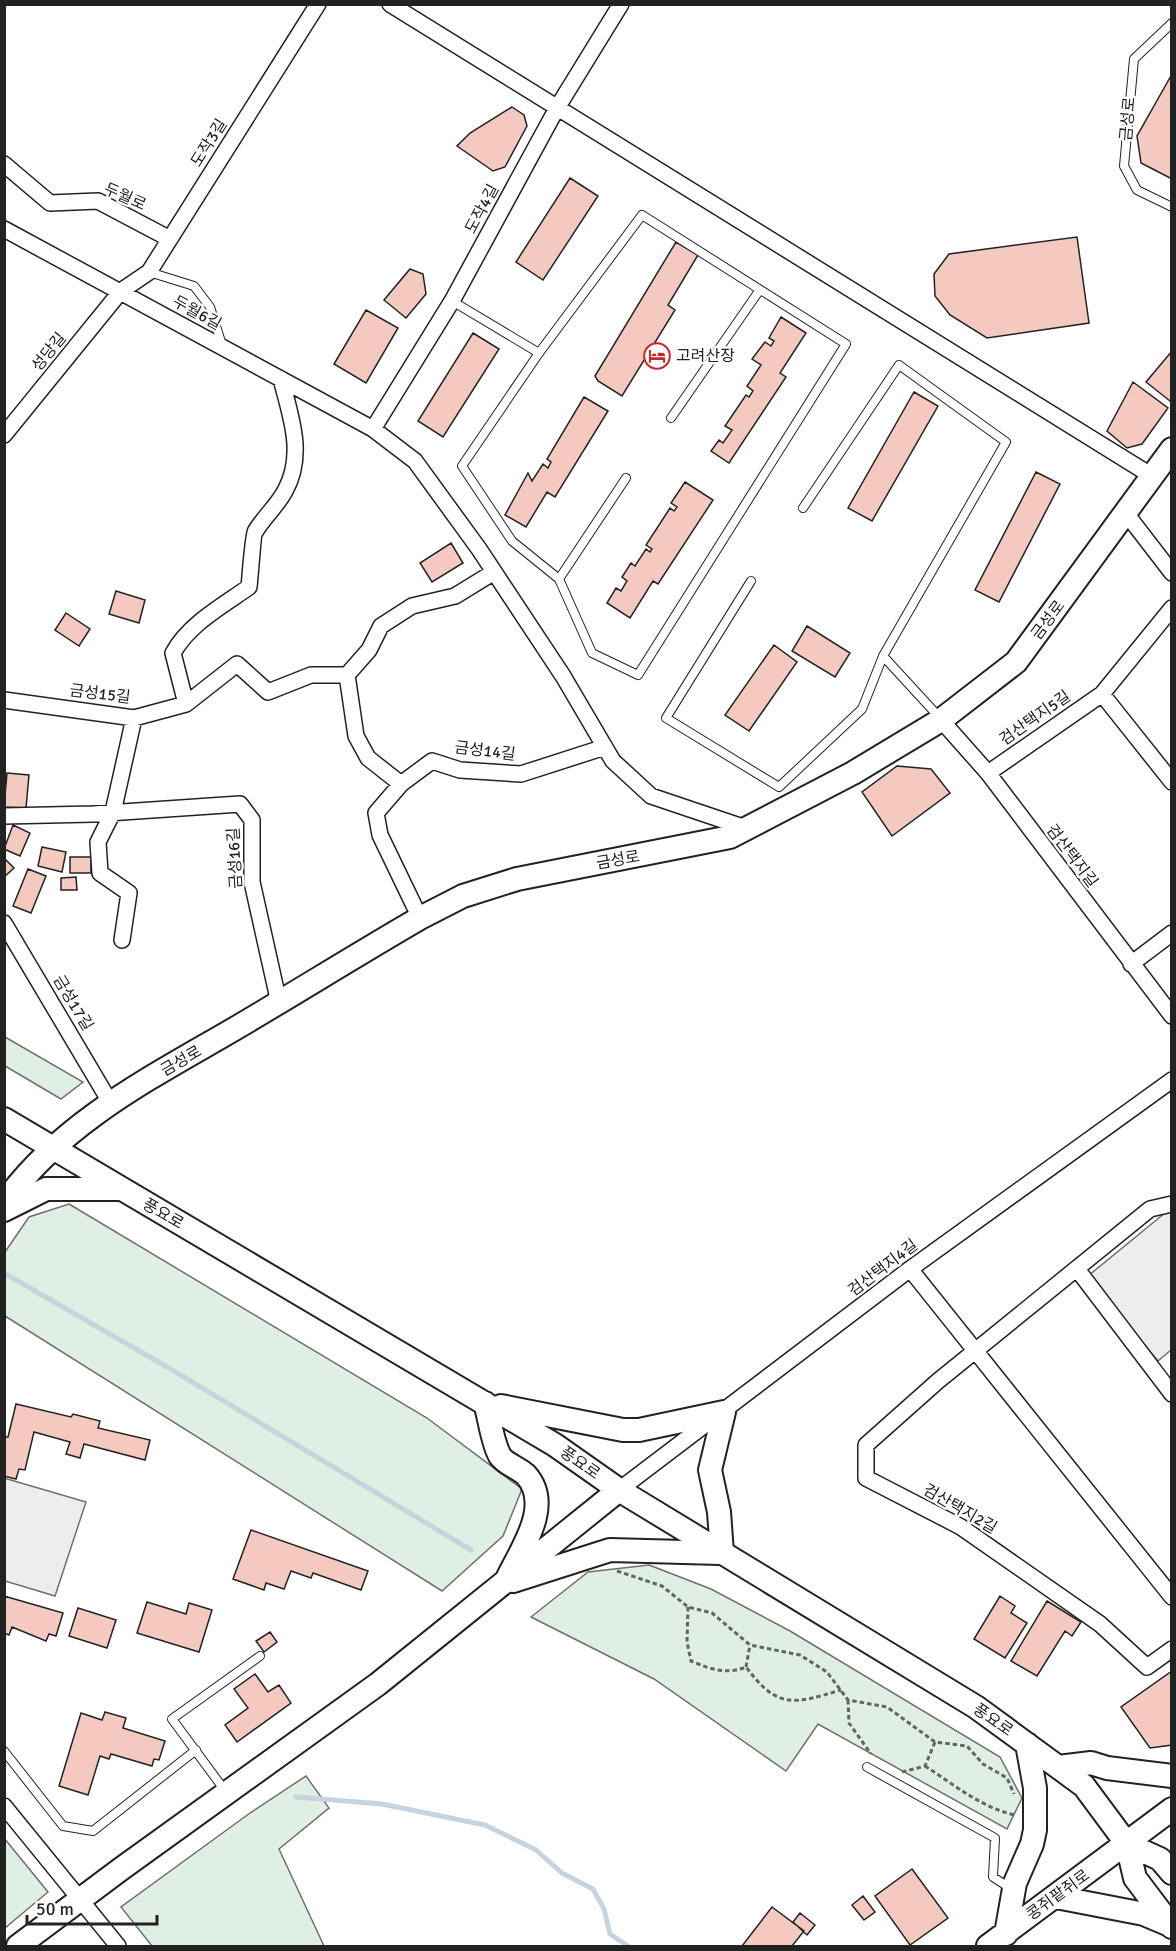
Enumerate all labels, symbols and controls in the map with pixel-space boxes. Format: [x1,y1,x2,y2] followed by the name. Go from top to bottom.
[1116,96,1140,142] street label: 금성로
[187,115,231,171] street label: 도작3길
[101,179,149,215] street label: 두월로
[461,181,503,237] street label: 도작4길
[169,291,225,335] street label: 두월6길
[27,329,71,375] street label: 성당길
[642,341,672,371] hotel icon: 고려산장
[676,346,735,366] place label: 고려산장
[1027,596,1069,644] street label: 금성로
[68,680,132,708] street label: 금성15길
[996,686,1074,750] street label: 검산택지5길
[453,737,517,765] street label: 금성14길
[1042,821,1102,891] street label: 검산택지길
[223,827,247,889] street label: 금성16길
[595,846,642,874] street label: 금성로
[49,972,97,1034] street label: 금성17길
[157,1041,205,1081] street label: 금성로
[139,1194,187,1234] street label: 풍요로
[844,1235,922,1301] street label: 검산택지4길
[556,1442,604,1484] street label: 풍요로
[919,1480,1001,1538] street label: 검산택지2길
[969,1699,1017,1741] street label: 풍요로
[1022,1865,1094,1925] street label: 콩쥐팥쥐로
[27,1888,158,1926] scale bar
[36,1898,74,1920] text: 50 m

